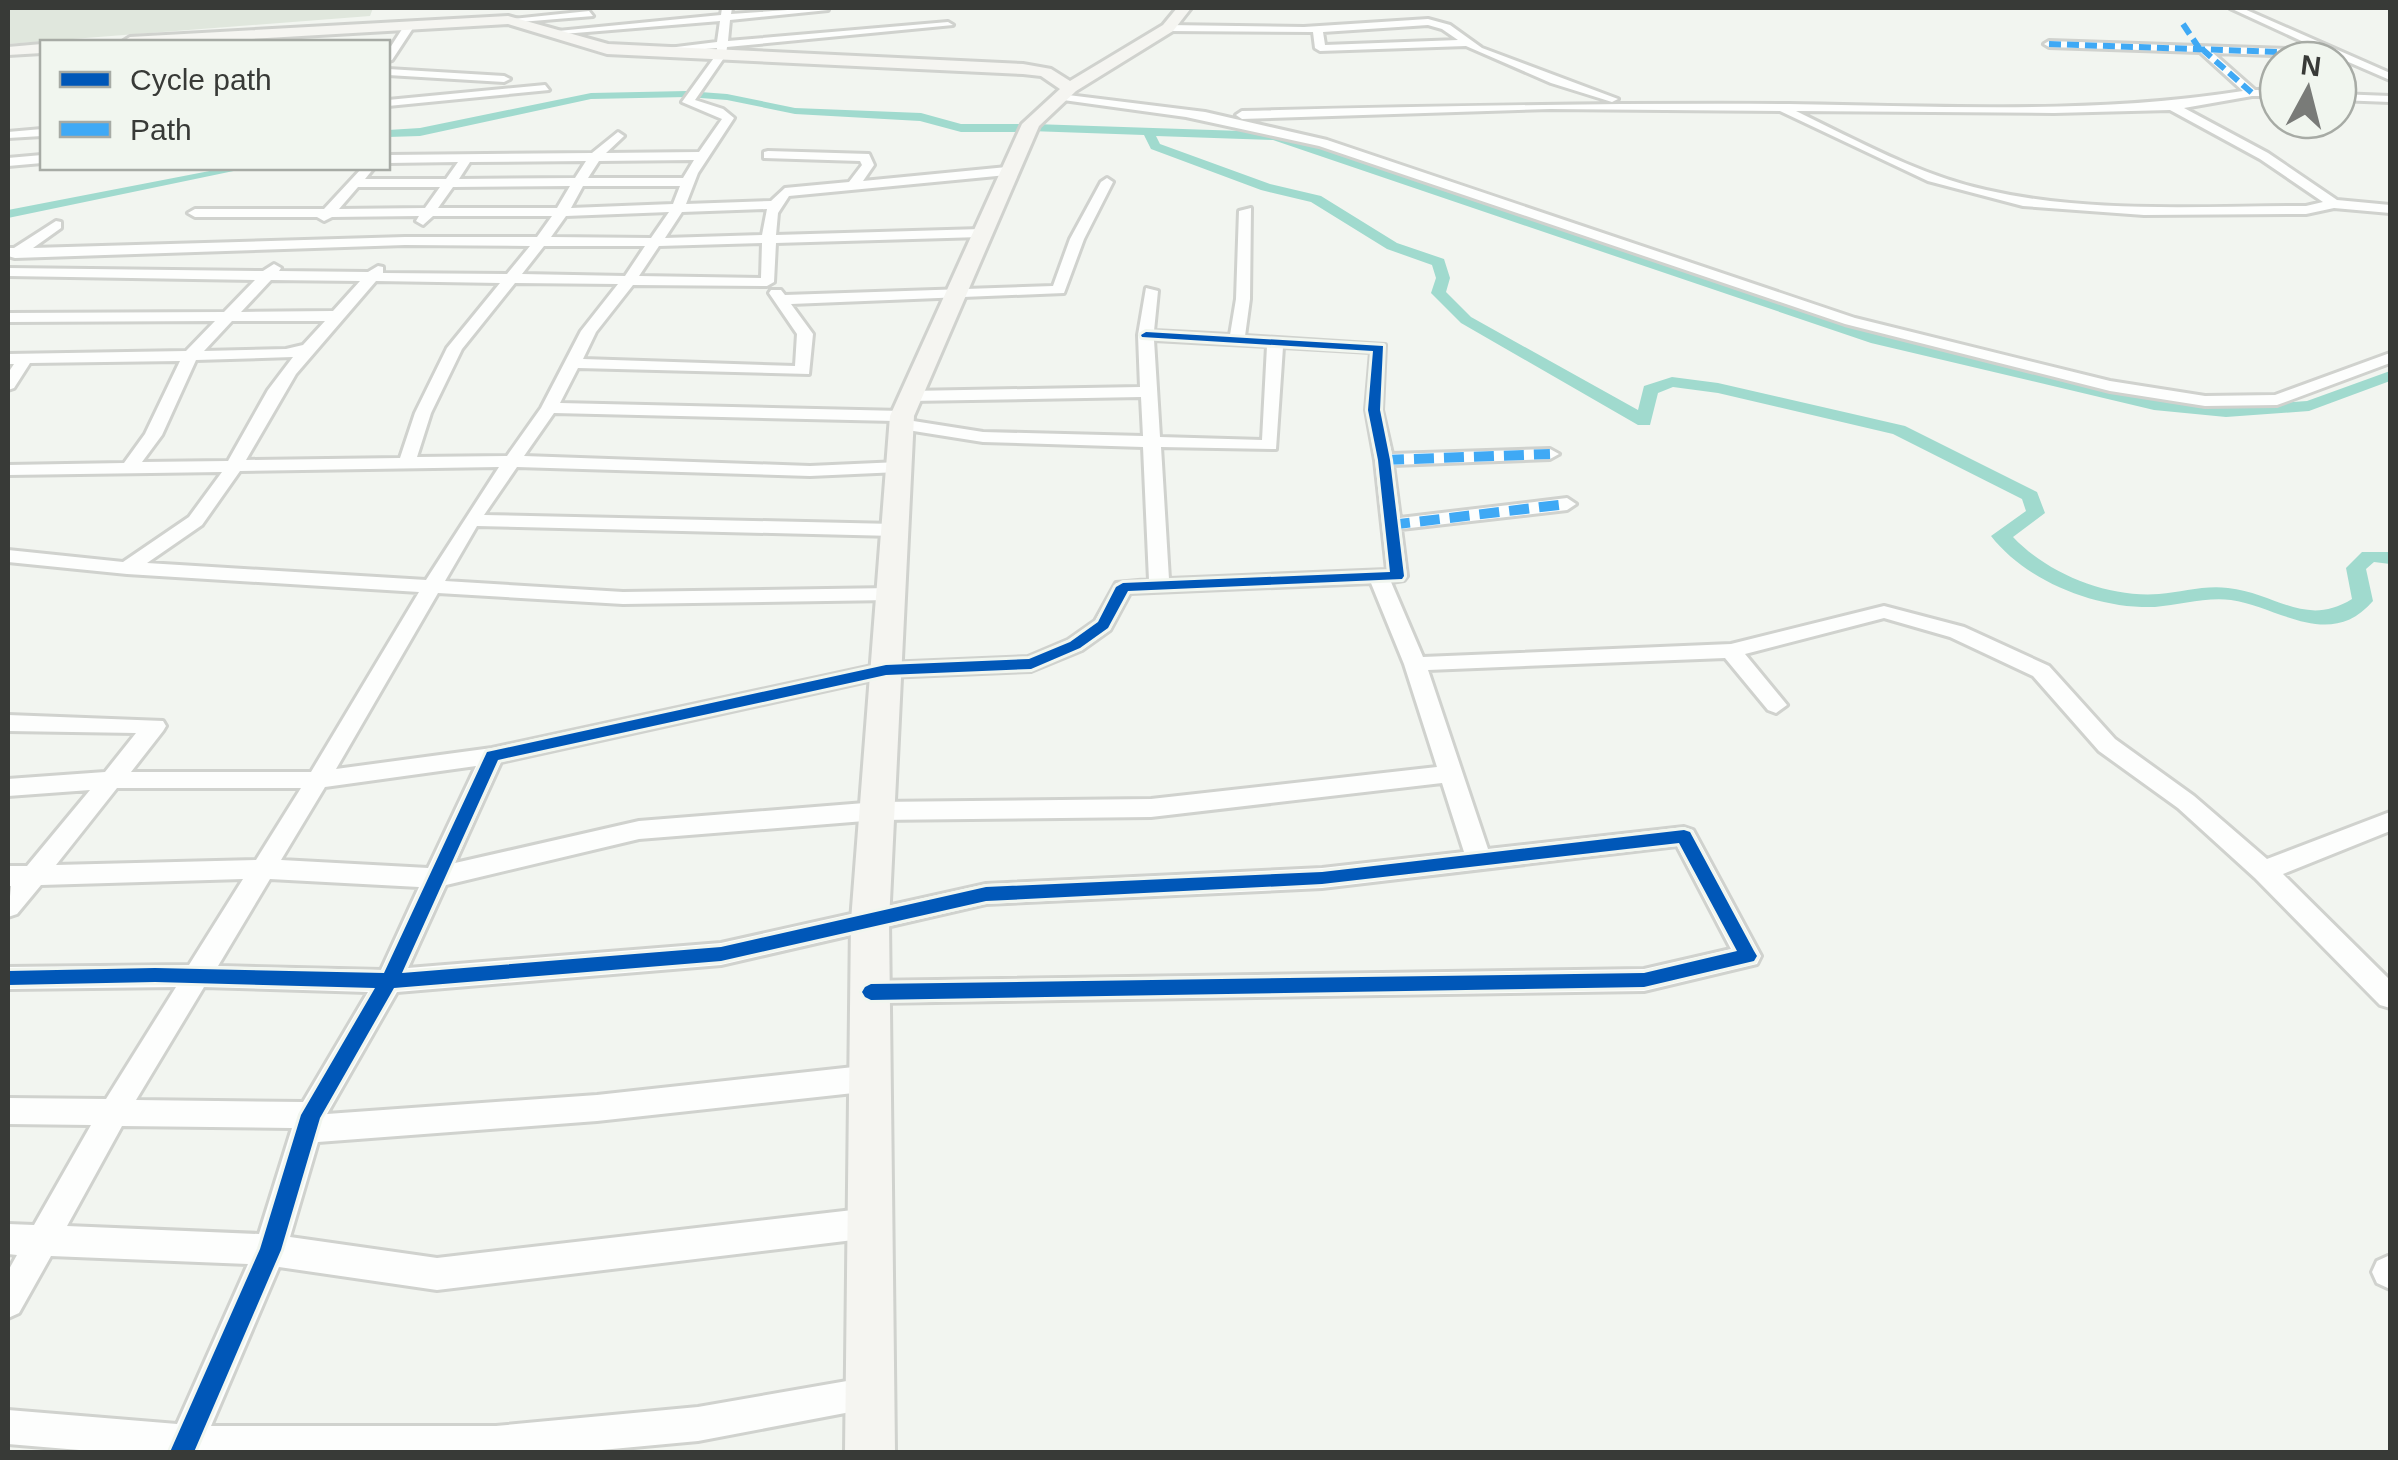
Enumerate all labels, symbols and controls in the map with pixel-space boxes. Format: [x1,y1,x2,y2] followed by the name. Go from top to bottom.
[40,40,390,170] legend
[2258,40,2358,140] north arrow
[2299,49,2323,82] text: N
[130,63,272,96] text: Cycle path
[130,113,192,146] text: Path

